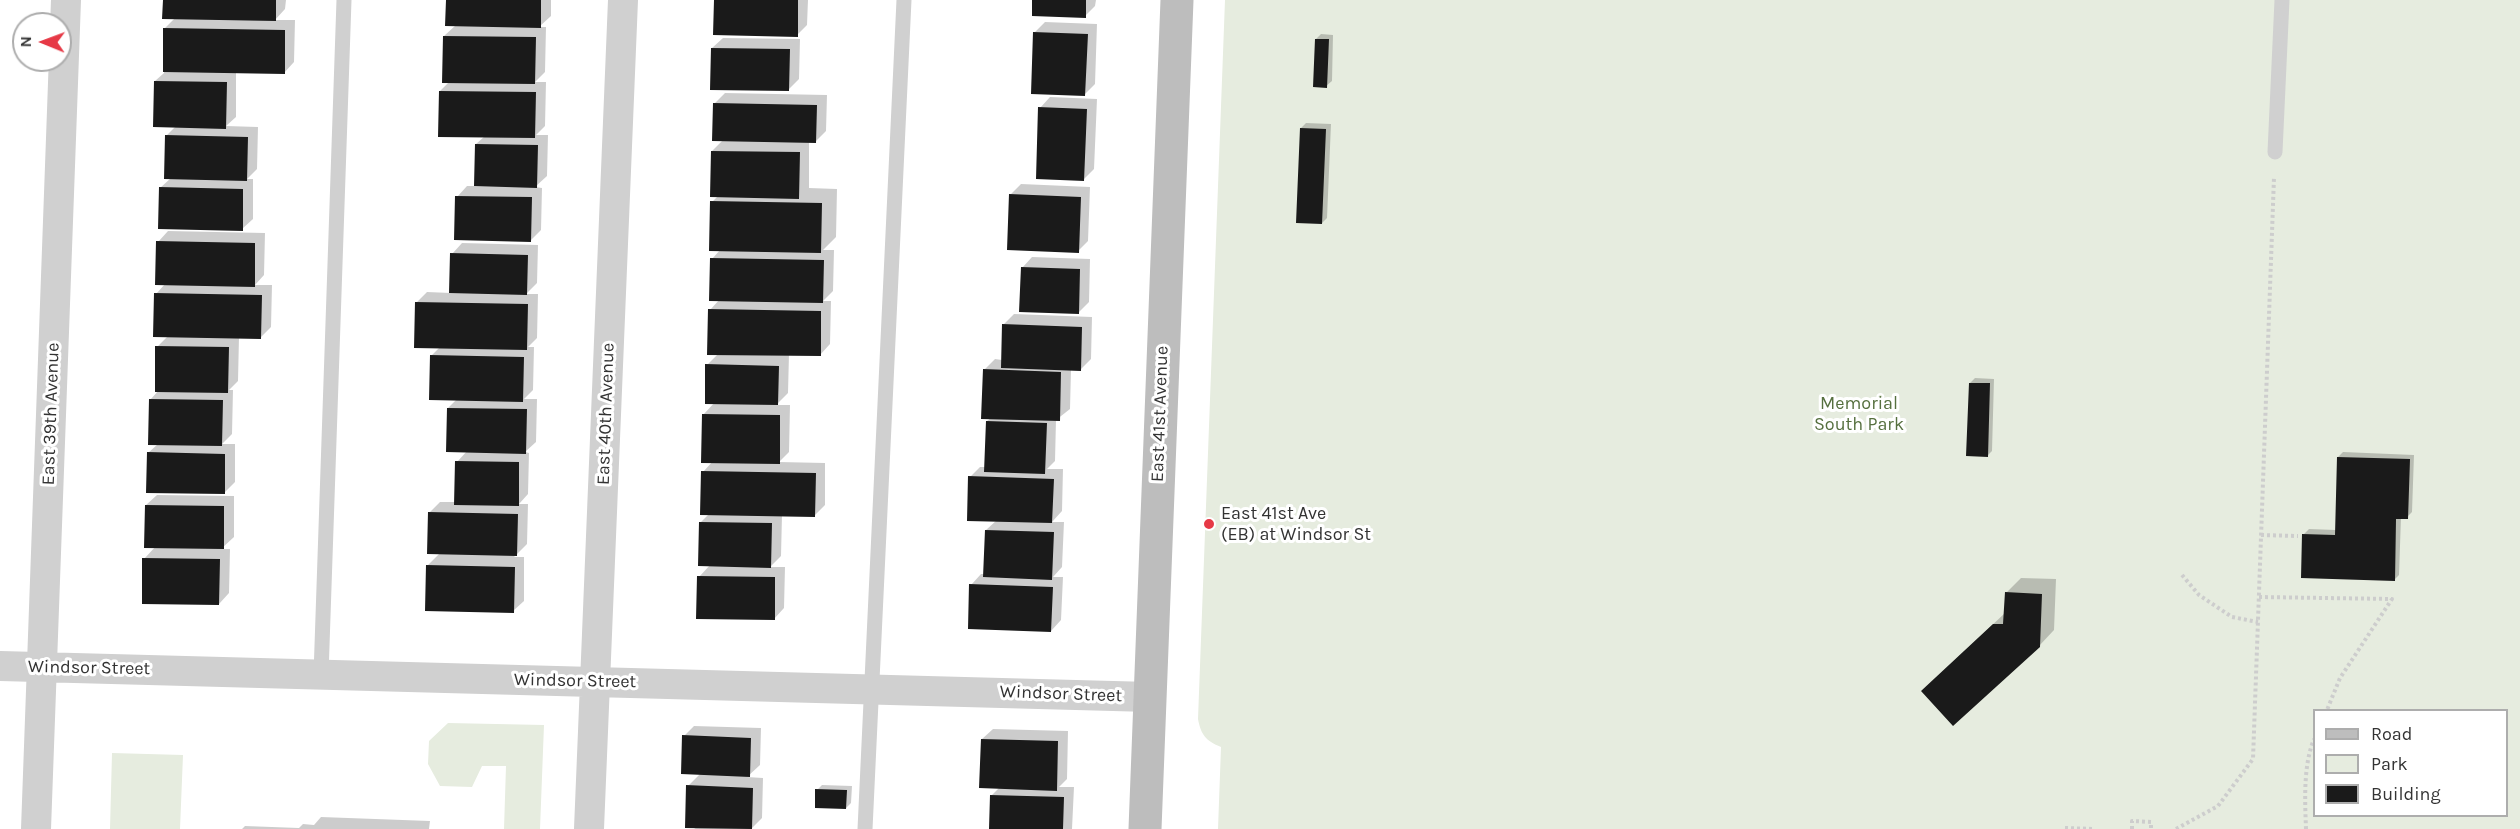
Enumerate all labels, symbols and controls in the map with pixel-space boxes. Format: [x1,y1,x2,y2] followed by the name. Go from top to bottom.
[12,12,72,72] north arrow
[16,36,35,48] text: N
[38,342,64,486] street label: East 39th Avenue
[593,342,619,486] street label: East 40th Avenue
[1147,346,1173,482] street label: East 41st Avenue
[1814,393,1904,436] park label: Memorial South Park
[1221,503,1371,546] place label: East 41st Ave (EB) at Windsor St
[1202,517,1216,531] marker: East 41st Ave (EB) at Windsor St
[28,656,150,680] street label: Windsor Street
[514,669,636,693] street label: Windsor Street
[999,681,1123,707] street label: Windsor Street
[2313,709,2508,817] legend
[2371,723,2412,745] text: Road
[2371,753,2408,775] text: Park
[2371,783,2441,805] text: Building

